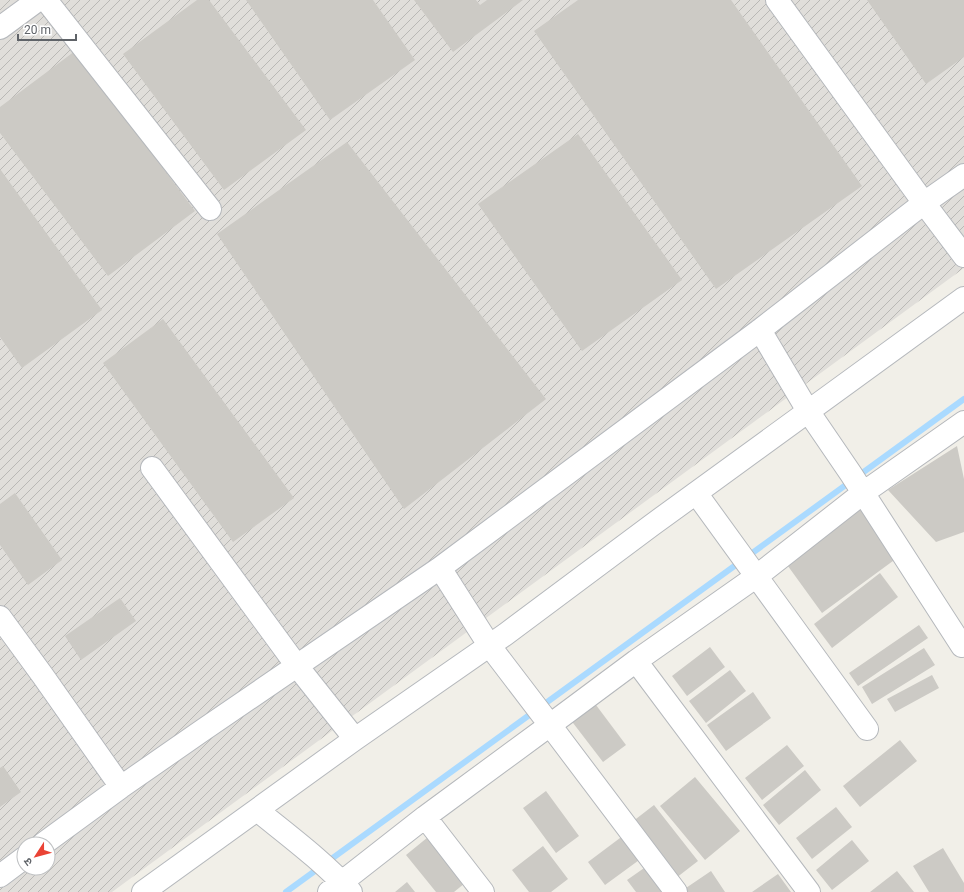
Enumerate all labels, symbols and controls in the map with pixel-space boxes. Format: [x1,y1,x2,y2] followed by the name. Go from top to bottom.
[18,16,76,42] scale bar
[24,23,51,37] text: 20 m
[16,836,56,876] north arrow
[21,855,35,868] text: उ

